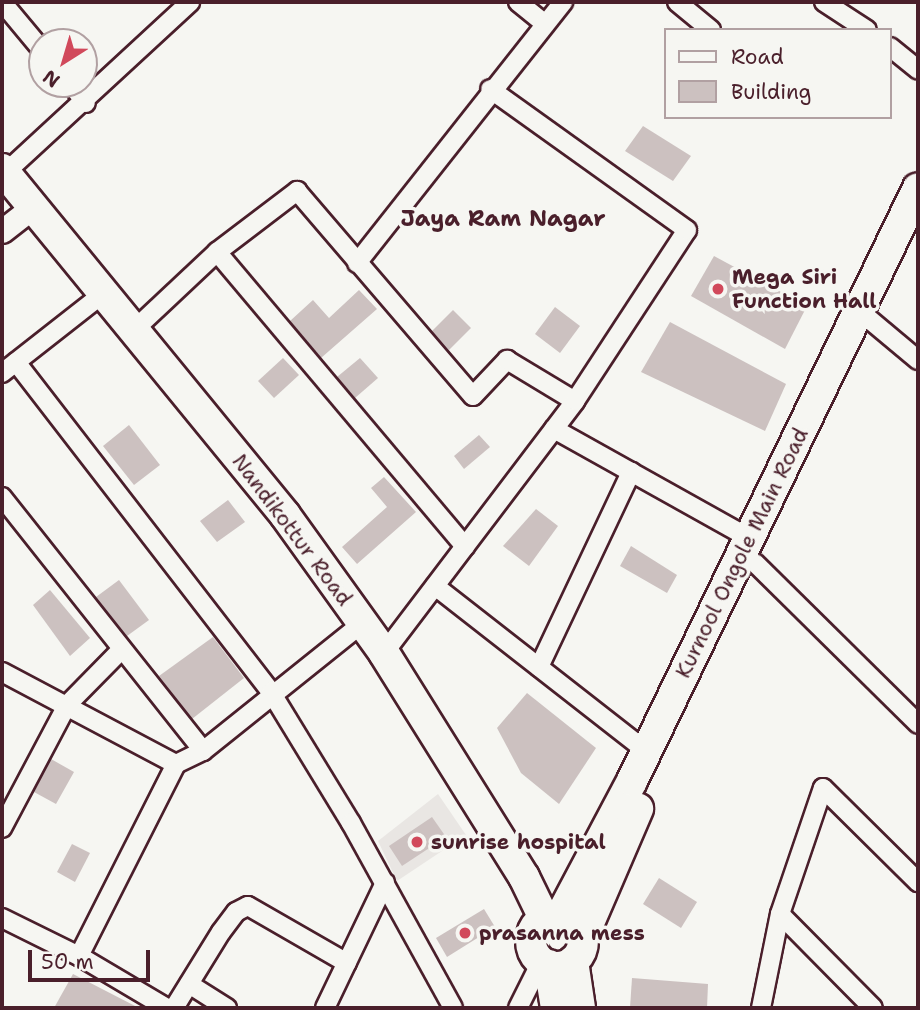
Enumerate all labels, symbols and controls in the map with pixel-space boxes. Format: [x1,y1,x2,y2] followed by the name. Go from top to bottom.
[28,28,98,98] north arrow
[664,28,892,119] legend
[731,43,784,71] text: Road
[38,64,65,93] text: N
[731,78,811,106] text: Building
[400,204,606,232] district label: Jaya Ram Nagar
[732,264,877,314] place label: Mega Siri Function Hall
[710,281,726,297] marker: Mega Siri Function Hall
[670,424,814,682] street label: Kurnool Ongole Main Road
[227,449,357,611] street label: Nandikottur Road
[431,829,606,855] place label: sunrise hospital
[409,834,425,850] marker: sunrise hospital
[479,920,645,946] place label: prasanna mess
[457,925,473,941] marker: prasanna mess
[32,936,154,980] scale bar
[41,948,94,976] text: 50 m

